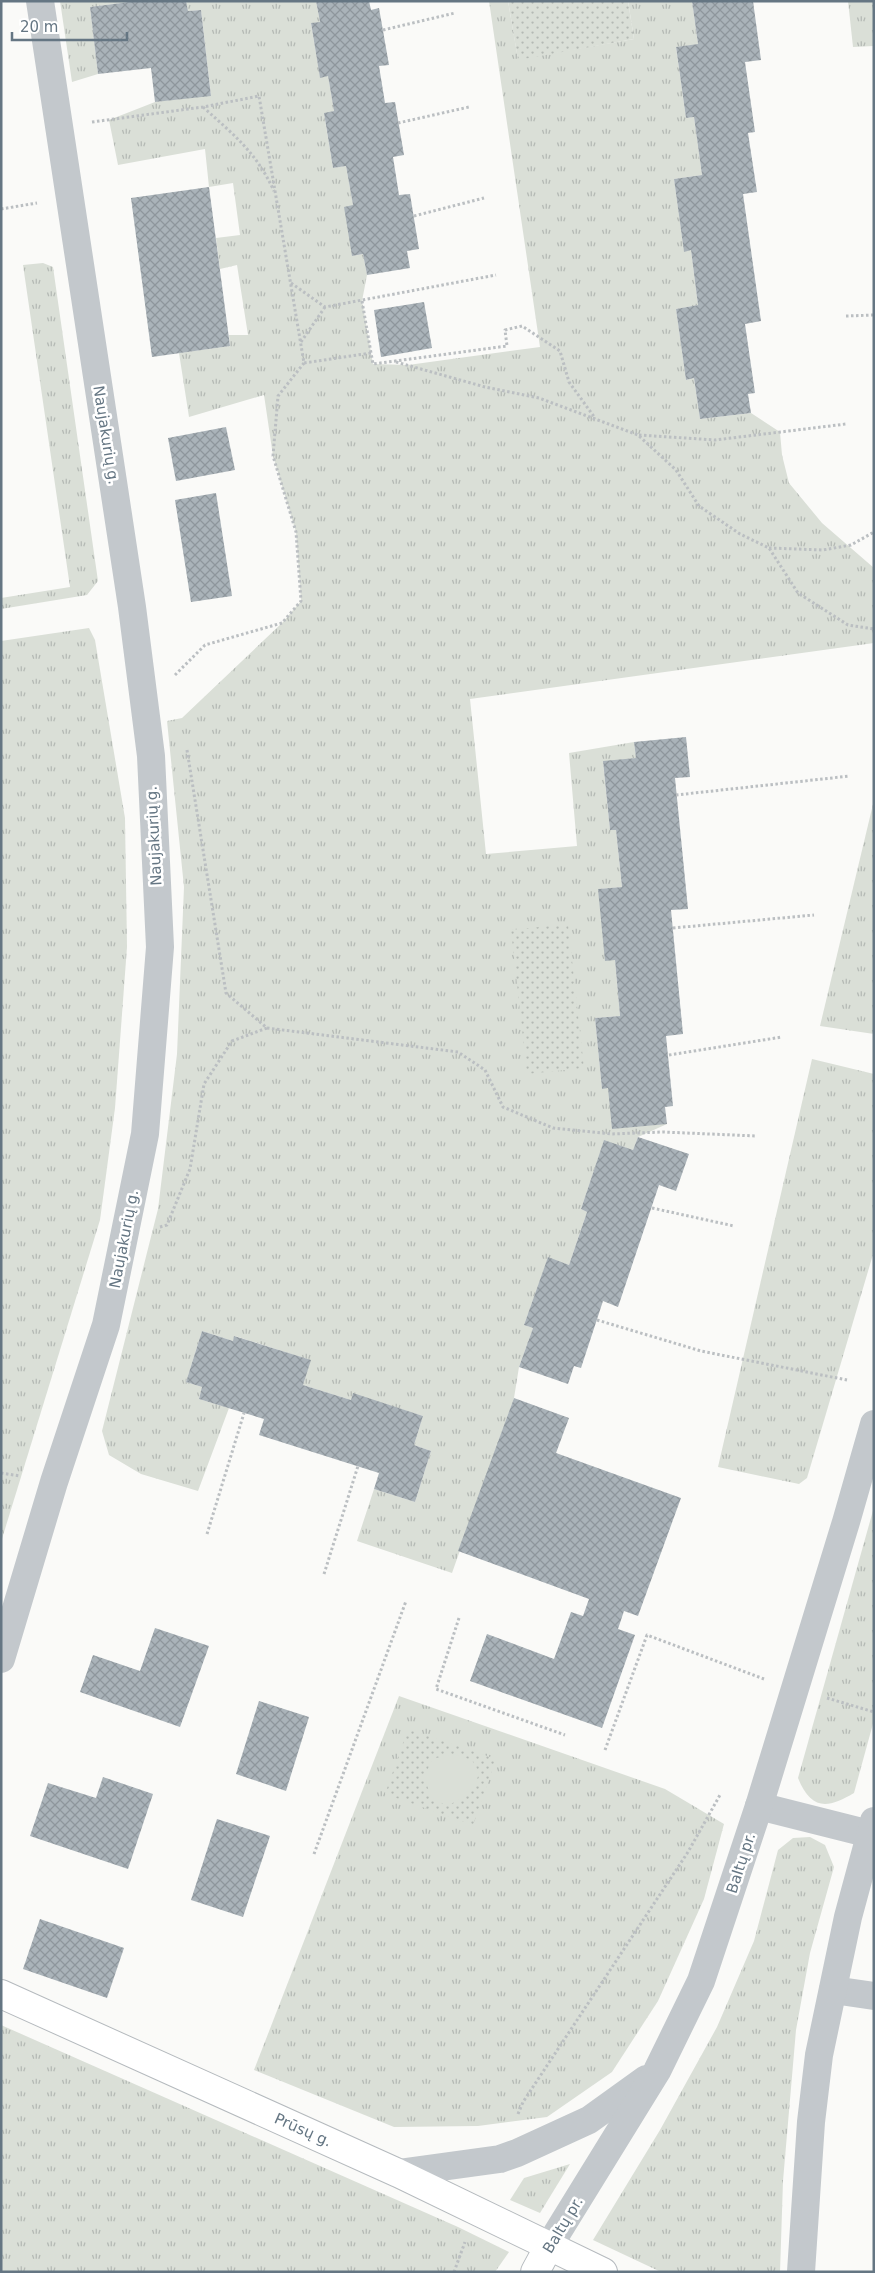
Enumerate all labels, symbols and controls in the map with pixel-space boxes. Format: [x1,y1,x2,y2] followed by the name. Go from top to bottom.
[12,10,128,42] scale bar
[20,18,58,36] text: 20 m
[89,384,123,486] street label: Naujakurių g.
[142,786,166,886] street label: Naujakurių g.
[106,1188,142,1290] street label: Naujakurių g.
[723,1830,759,1896] street label: Baltų pr.
[272,2109,334,2151] street label: Prūsų g.
[539,2193,587,2257] street label: Baltų pr.

